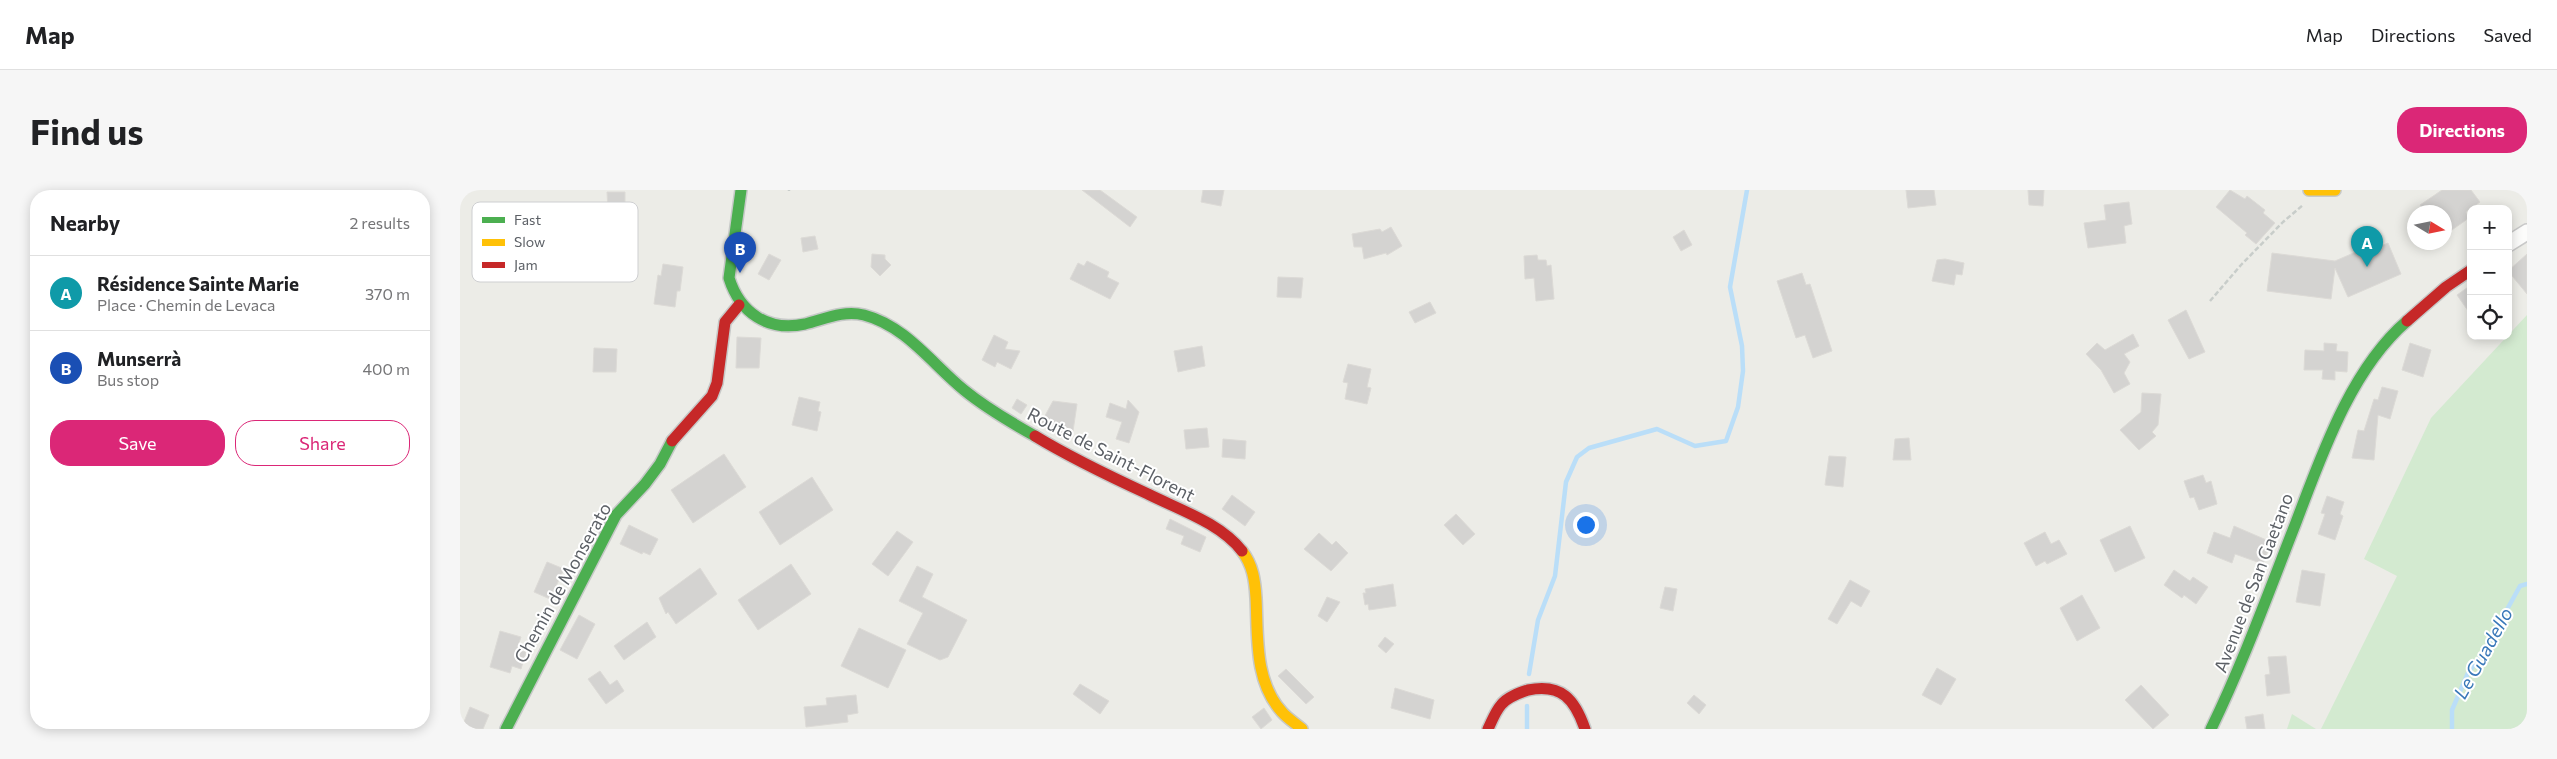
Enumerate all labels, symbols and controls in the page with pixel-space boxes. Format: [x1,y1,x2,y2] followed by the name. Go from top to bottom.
[25,20,75,49] text: Map
[2306,24,2343,46] text: Map
[2371,24,2455,46] text: Directions
[2483,24,2532,46] text: Saved
[2397,107,2527,153] button: Directions
[30,109,144,152] text: Find us
[472,202,638,282] legend
[2407,205,2452,250] north arrow
[2467,205,2512,340] map controls
[2467,205,2512,250] button: +
[50,210,120,235] text: Nearby
[514,211,541,228] text: Fast
[349,213,410,232] text: 2 results
[2351,226,2383,267] pin: A
[724,232,756,273] pin: B
[514,233,545,250] text: Slow
[2467,250,2512,295] button: −
[514,256,538,273] text: Jam
[97,272,299,295] text: Résidence Sainte Marie
[60,284,72,303] text: A
[365,284,410,303] text: 370 m
[97,295,275,314] text: Place · Chemin de Levaca
[2467,295,2512,340] button: locate
[97,347,181,370] text: Munserrà
[61,359,71,378] text: B
[362,359,410,378] text: 400 m
[97,370,159,389] text: Bus stop
[1024,402,1199,506] street label: Route de Saint-Florent
[50,420,225,466] button: Save
[235,420,410,466] button: Share
[2209,490,2297,675] street label: Avenue de San Gaetano
[509,498,615,667] street label: Chemin de Monserato
[1573,512,1599,538] your location
[2448,603,2517,703] water label: Le Guadello

